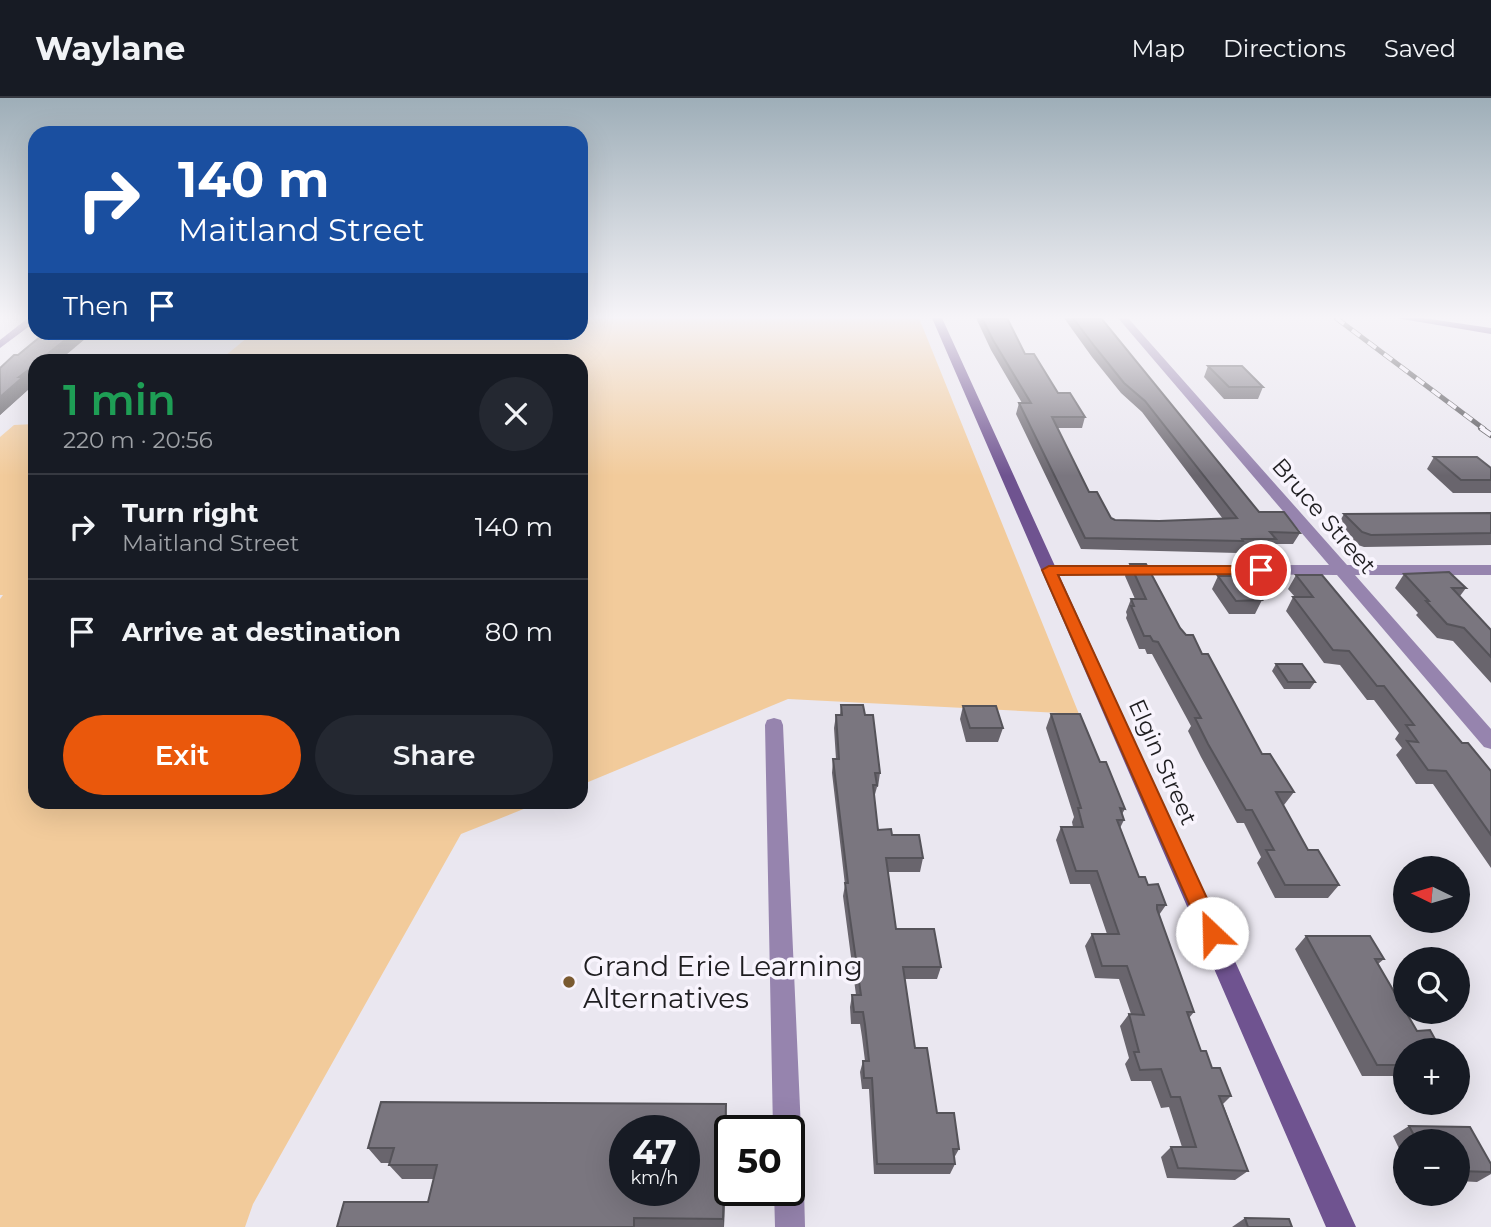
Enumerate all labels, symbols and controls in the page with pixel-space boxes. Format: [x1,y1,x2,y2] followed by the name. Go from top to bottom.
[35,28,185,68] text: Waylane
[1132,34,1185,63] text: Map
[1223,34,1346,63] text: Directions
[1384,34,1456,63] text: Saved
[178,150,330,209] text: 140 m
[63,154,154,245] icon: right
[178,210,425,249] text: Maitland Street
[143,287,181,325] icon: arrive
[63,290,129,322] text: Then
[63,374,176,426] text: 1 min
[479,377,553,451] button: close
[63,426,213,454] text: 220 m · 20:56
[1266,452,1382,580] street label: Bruce Street
[122,497,258,529] text: Turn right
[63,508,101,546] icon: right
[475,511,553,543] text: 140 m
[122,529,299,557] text: Maitland Street
[1231,540,1291,600] pin
[1242,551,1280,589] icon: arrive
[63,613,101,651] icon: arrive
[122,616,401,648] text: Arrive at destination
[485,616,553,648] text: 80 m
[1123,695,1203,829] street label: Elgin Street
[63,715,301,795] button: Exit
[315,715,553,795] button: Share
[1393,856,1470,933] north arrow
[1393,856,1470,1206] map controls
[1175,896,1249,970] position arrow
[1393,947,1470,1024] button: search
[583,949,863,1015] place label: Grand Erie Learning Alternatives
[561,974,577,990] marker: Grand Erie Learning Alternatives
[1393,1038,1470,1115] button: +
[714,1115,805,1206] speed limit sign: 50
[1393,1129,1470,1206] button: −
[632,1130,677,1173] text: 47
[630,1167,679,1189] text: km/h

